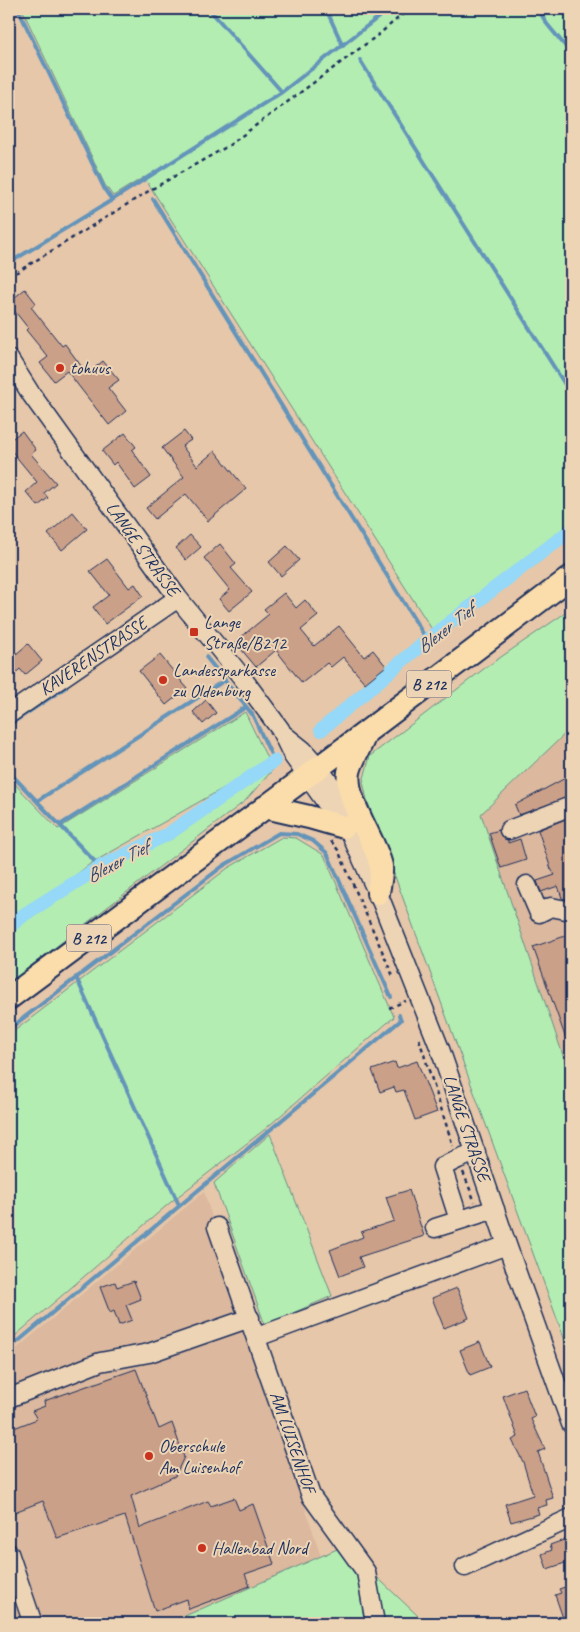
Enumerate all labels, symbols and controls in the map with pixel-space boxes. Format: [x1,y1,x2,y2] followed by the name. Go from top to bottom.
[70,357,112,379] place label: tohuus
[54,362,66,374] marker: tohuus
[101,497,186,603] street label: LANGE STRASSE
[412,594,486,659] water label: Blexer Tief
[35,611,153,700] street label: KAVERENSTRASSE
[204,611,288,654] place label: Lange Straße/B212
[188,626,200,638] marker: Lange Straße/B212
[173,659,276,702] place label: Landessparkasse zu Oldenburg
[406,671,452,698] road number: B 212
[157,674,169,686] marker: Landessparkasse zu Oldenburg
[82,832,160,888] water label: Blexer Tief
[66,924,112,951] road number: B 212
[438,1072,496,1187] street label: LANGE STRASSE
[265,1388,321,1498] street label: AM LUISENHOF
[159,1435,243,1478] place label: Oberschule Am Luisenhof
[143,1450,155,1462] marker: Oberschule Am Luisenhof
[212,1537,310,1559] place label: Hallenbad Nord
[196,1542,208,1554] marker: Hallenbad Nord

